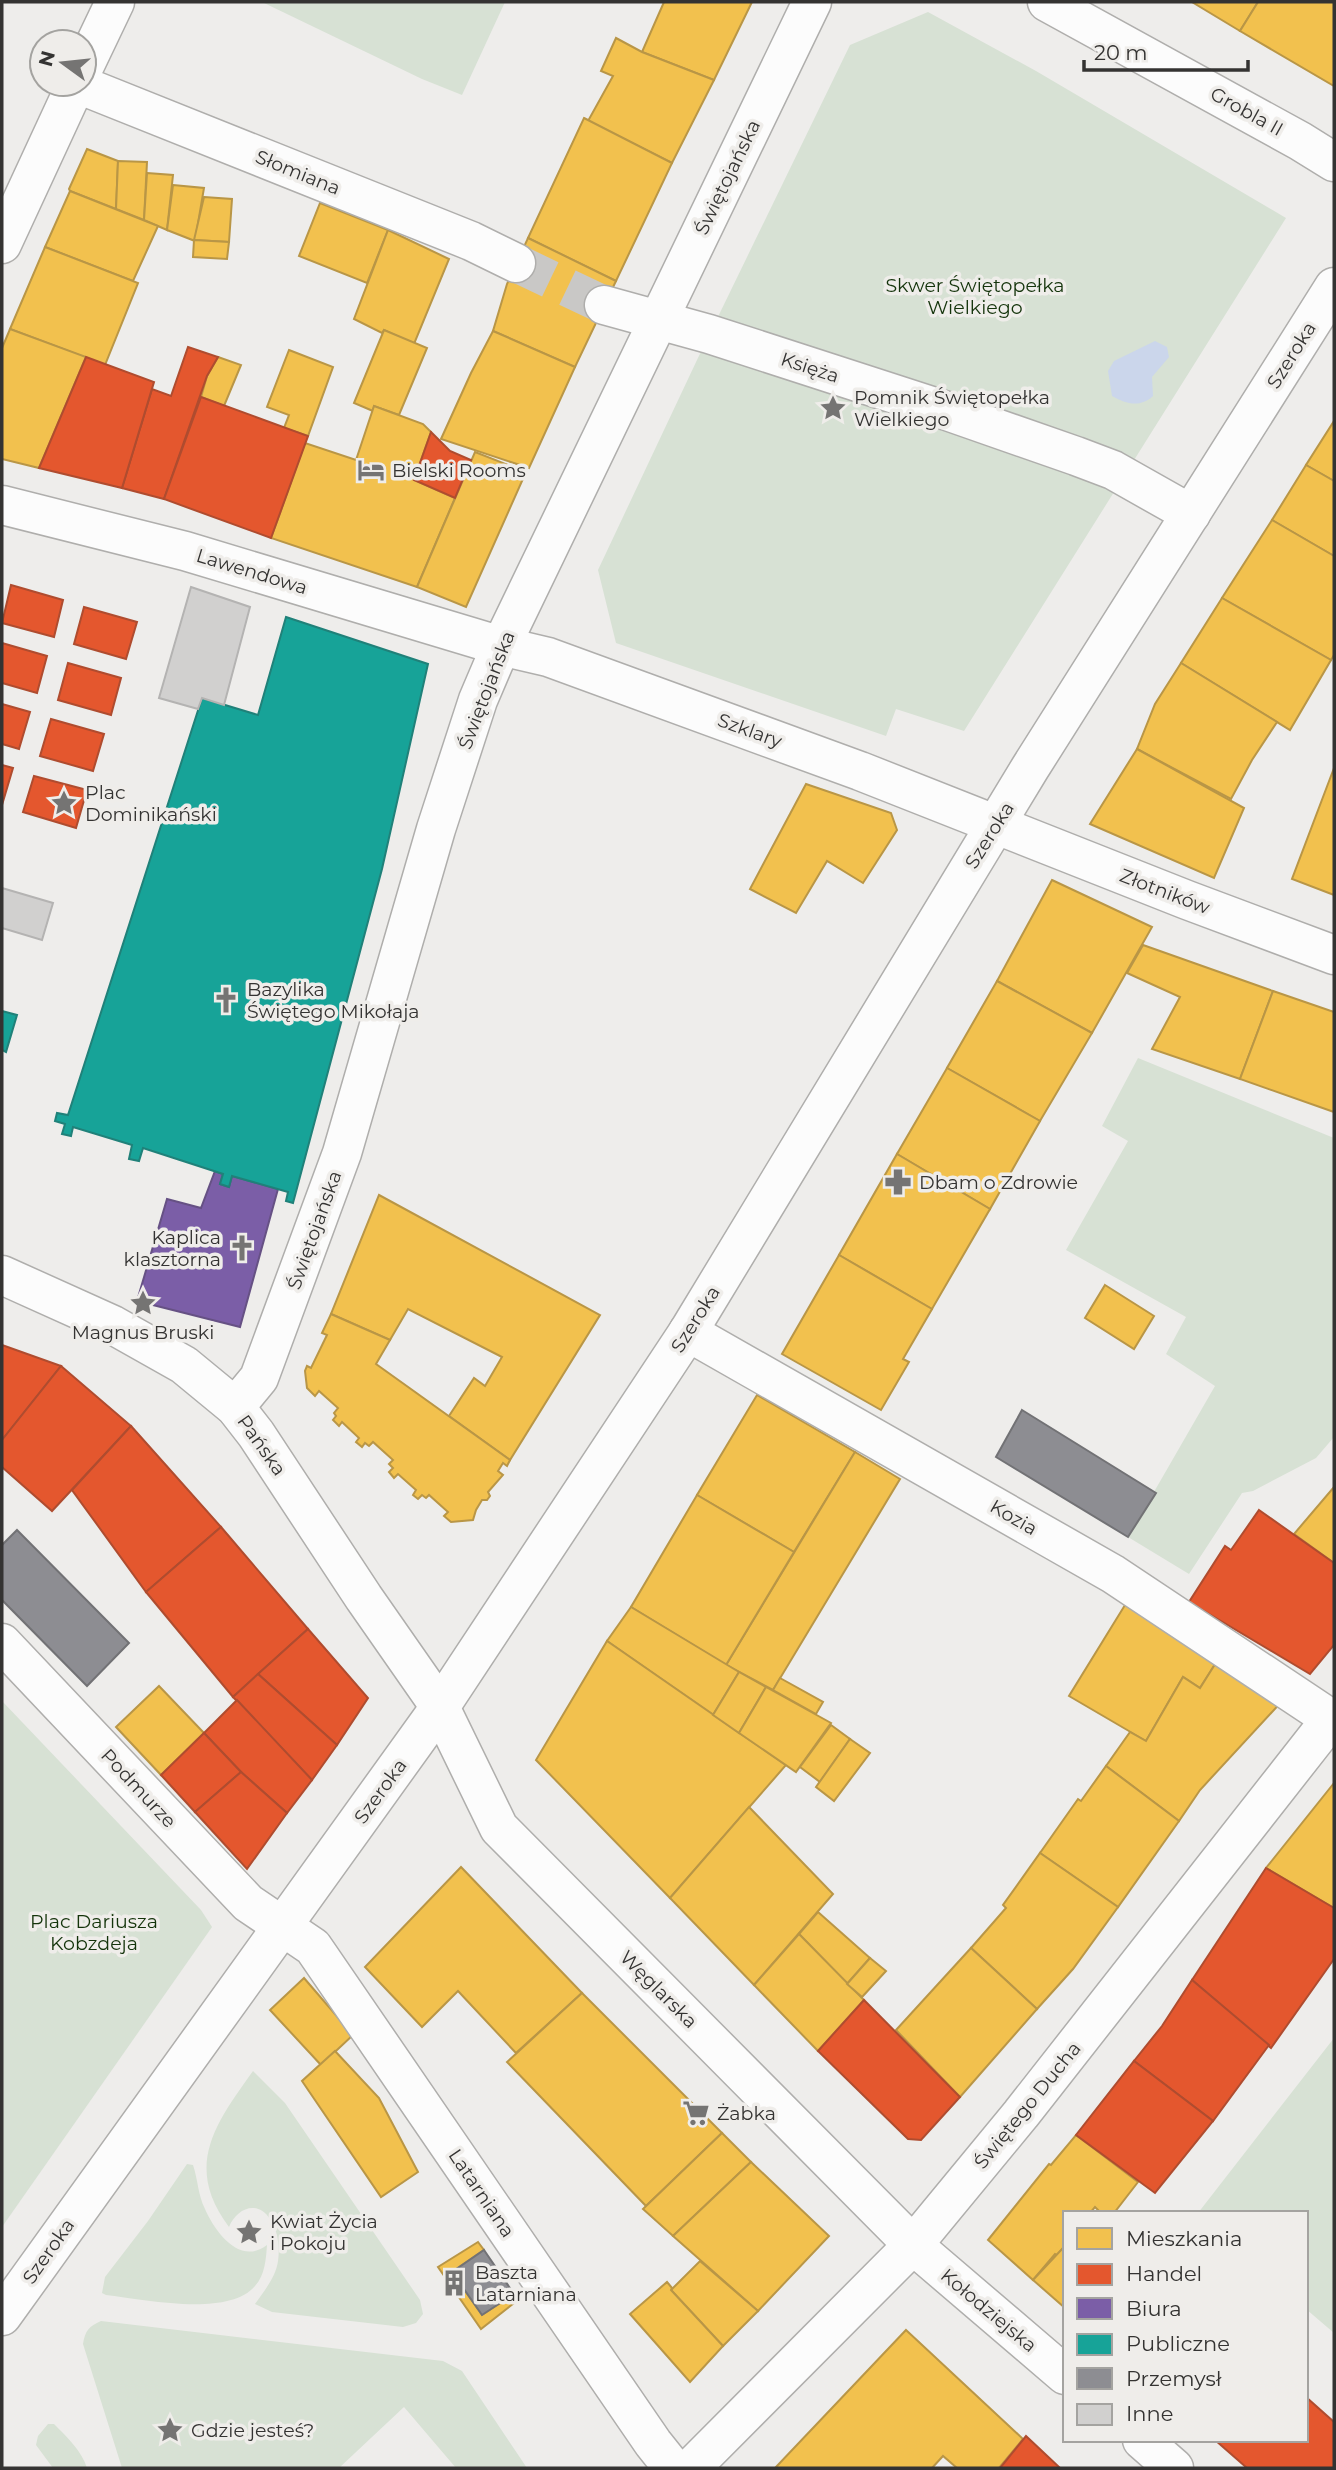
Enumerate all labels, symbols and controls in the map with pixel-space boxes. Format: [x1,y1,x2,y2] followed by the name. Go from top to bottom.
[28,28,98,98] north arrow
[1084,28,1248,72] scale bar
[1094,40,1148,65] text: 20 m
[34,48,60,69] text: N
[1206,82,1287,141] street label: Grobla II
[690,116,765,238] street label: Świętojańska
[252,145,344,200] street label: Słomiana
[885,274,1065,319] park label: Skwer Świętopełka Wielkiego
[1262,318,1321,393] street label: Szeroka
[778,347,842,388] street label: Księża
[854,386,1050,431] place label: Pomnik Świętopełka Wielkiego
[818,393,848,423] place icon: Pomnik Świętopełka Wielkiego
[356,455,386,485] hotel icon: Bielski Rooms
[392,459,526,482] place label: Bielski Rooms
[194,544,310,599] street label: Lawendowa
[453,628,520,753] street label: Świętojańska
[714,708,786,753] street label: Szklary
[85,781,217,826] place label: Plac Dominikański
[49,788,79,818] place icon: Plac Dominikański
[960,798,1019,873] street label: Szeroka
[1117,864,1213,919] street label: Złotników
[247,978,420,1023] place label: Bazylika Świętego Mikołaja
[211,985,241,1015] church icon: Bazylika Świętego Mikołaja
[883,1167,913,1197] pharmacy icon: Dbam o Zdrowie
[282,1168,347,1293] street label: Świętojańska
[919,1171,1078,1194] place label: Dbam o Zdrowie
[124,1226,221,1271] place label: Kaplica klasztorna
[227,1233,257,1263] church icon: Kaplica klasztorna
[666,1282,725,1357] street label: Szeroka
[128,1288,158,1318] place icon: Magnus Bruski
[72,1321,214,1344] place label: Magnus Bruski
[232,1410,291,1480] street label: Pańska
[986,1495,1042,1540] street label: Kozia
[96,1744,181,1833] street label: Podmurze
[349,1754,412,1828] street label: Szeroka
[30,1910,158,1955] park label: Plac Dariusza Kobzdeja
[615,1946,702,2033] street label: Węglarska
[969,2037,1086,2173] street label: Świętego Ducha
[681,2098,711,2128] supermarket icon: Żabka
[717,2102,776,2125] place label: Żabka
[444,2145,520,2242] street label: Latarniana
[270,2210,378,2255] place label: Kwiat Życia i Pokoju
[1063,2211,1308,2442] legend
[18,2214,79,2288] street label: Szeroka
[234,2217,264,2247] place icon: Kwiat Życia i Pokoju
[1126,2226,1242,2251] text: Mieszkania
[475,2261,577,2306] place label: Baszta Latarniana
[1126,2261,1202,2286] text: Handel
[936,2264,1041,2357] street label: Kołodziejska
[439,2268,469,2298] building icon: Baszta Latarniana
[1126,2296,1182,2321] text: Biura
[1126,2331,1230,2356] text: Publiczne
[1126,2366,1222,2391] text: Przemysł
[1126,2401,1173,2426] text: Inne
[155,2415,185,2445] place icon: Gdzie jesteś?
[191,2419,314,2442] place label: Gdzie jesteś?

